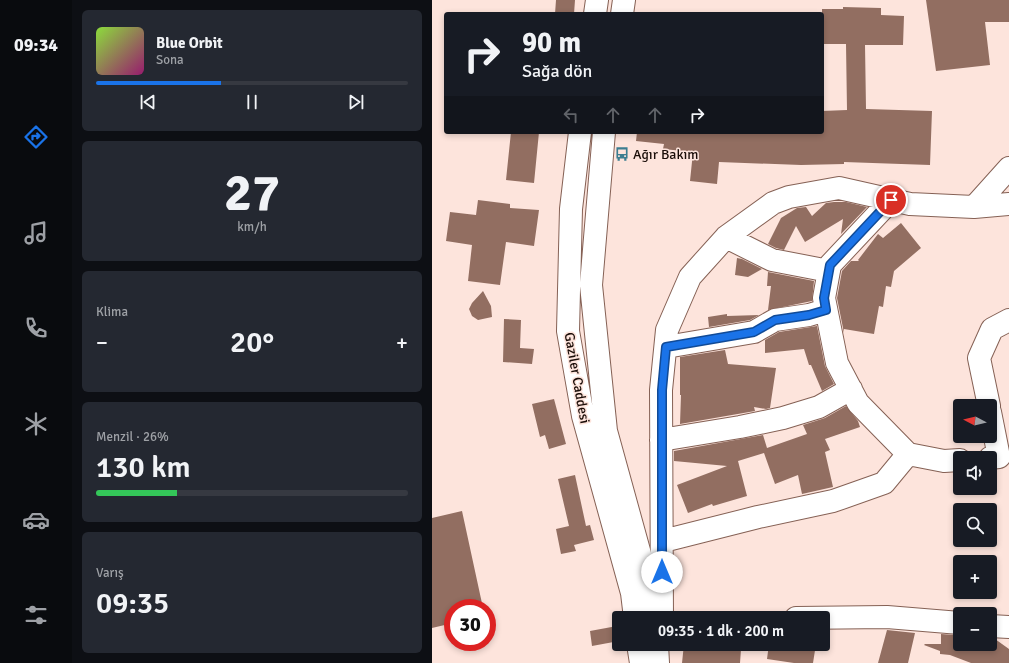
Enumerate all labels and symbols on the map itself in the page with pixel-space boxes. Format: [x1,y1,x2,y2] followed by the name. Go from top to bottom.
[614,146,630,162] bus stop icon: Ağır Bakım
[633,146,698,163] place label: Ağır Bakım
[874,183,908,217] pin
[561,331,593,425] street label: Gaziler Caddesi
[953,399,997,443] north arrow
[641,551,683,593] position arrow
[444,599,496,651] speed limit sign: 30

